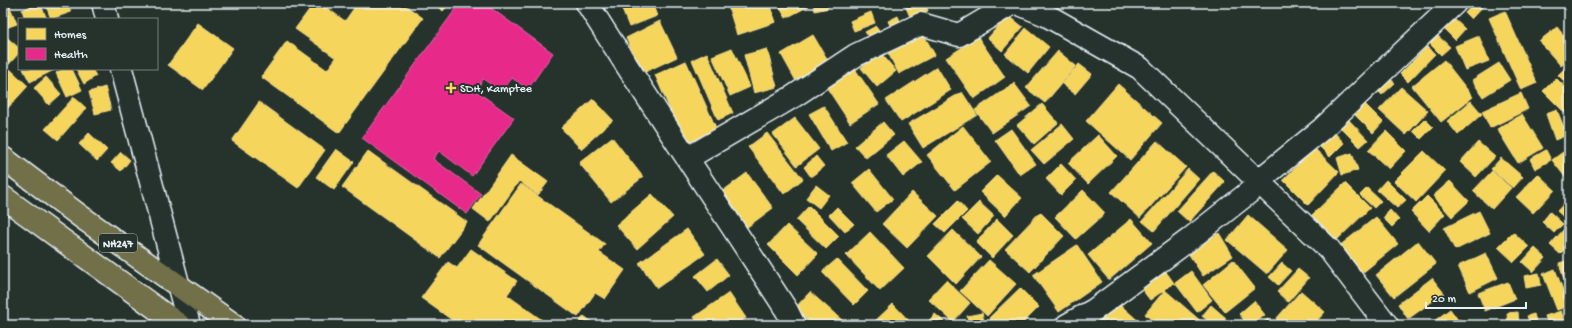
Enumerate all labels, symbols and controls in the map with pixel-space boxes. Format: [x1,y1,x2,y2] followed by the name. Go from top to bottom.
[18,18,158,70] legend
[54,29,87,43] text: Homes
[54,49,88,63] text: Health
[445,82,457,94] marker: SDH, Kamptee
[460,83,533,97] place label: SDH, Kamptee
[99,234,137,252] road number: NH247
[1426,284,1526,310] scale bar
[1432,293,1457,307] text: 20 m

